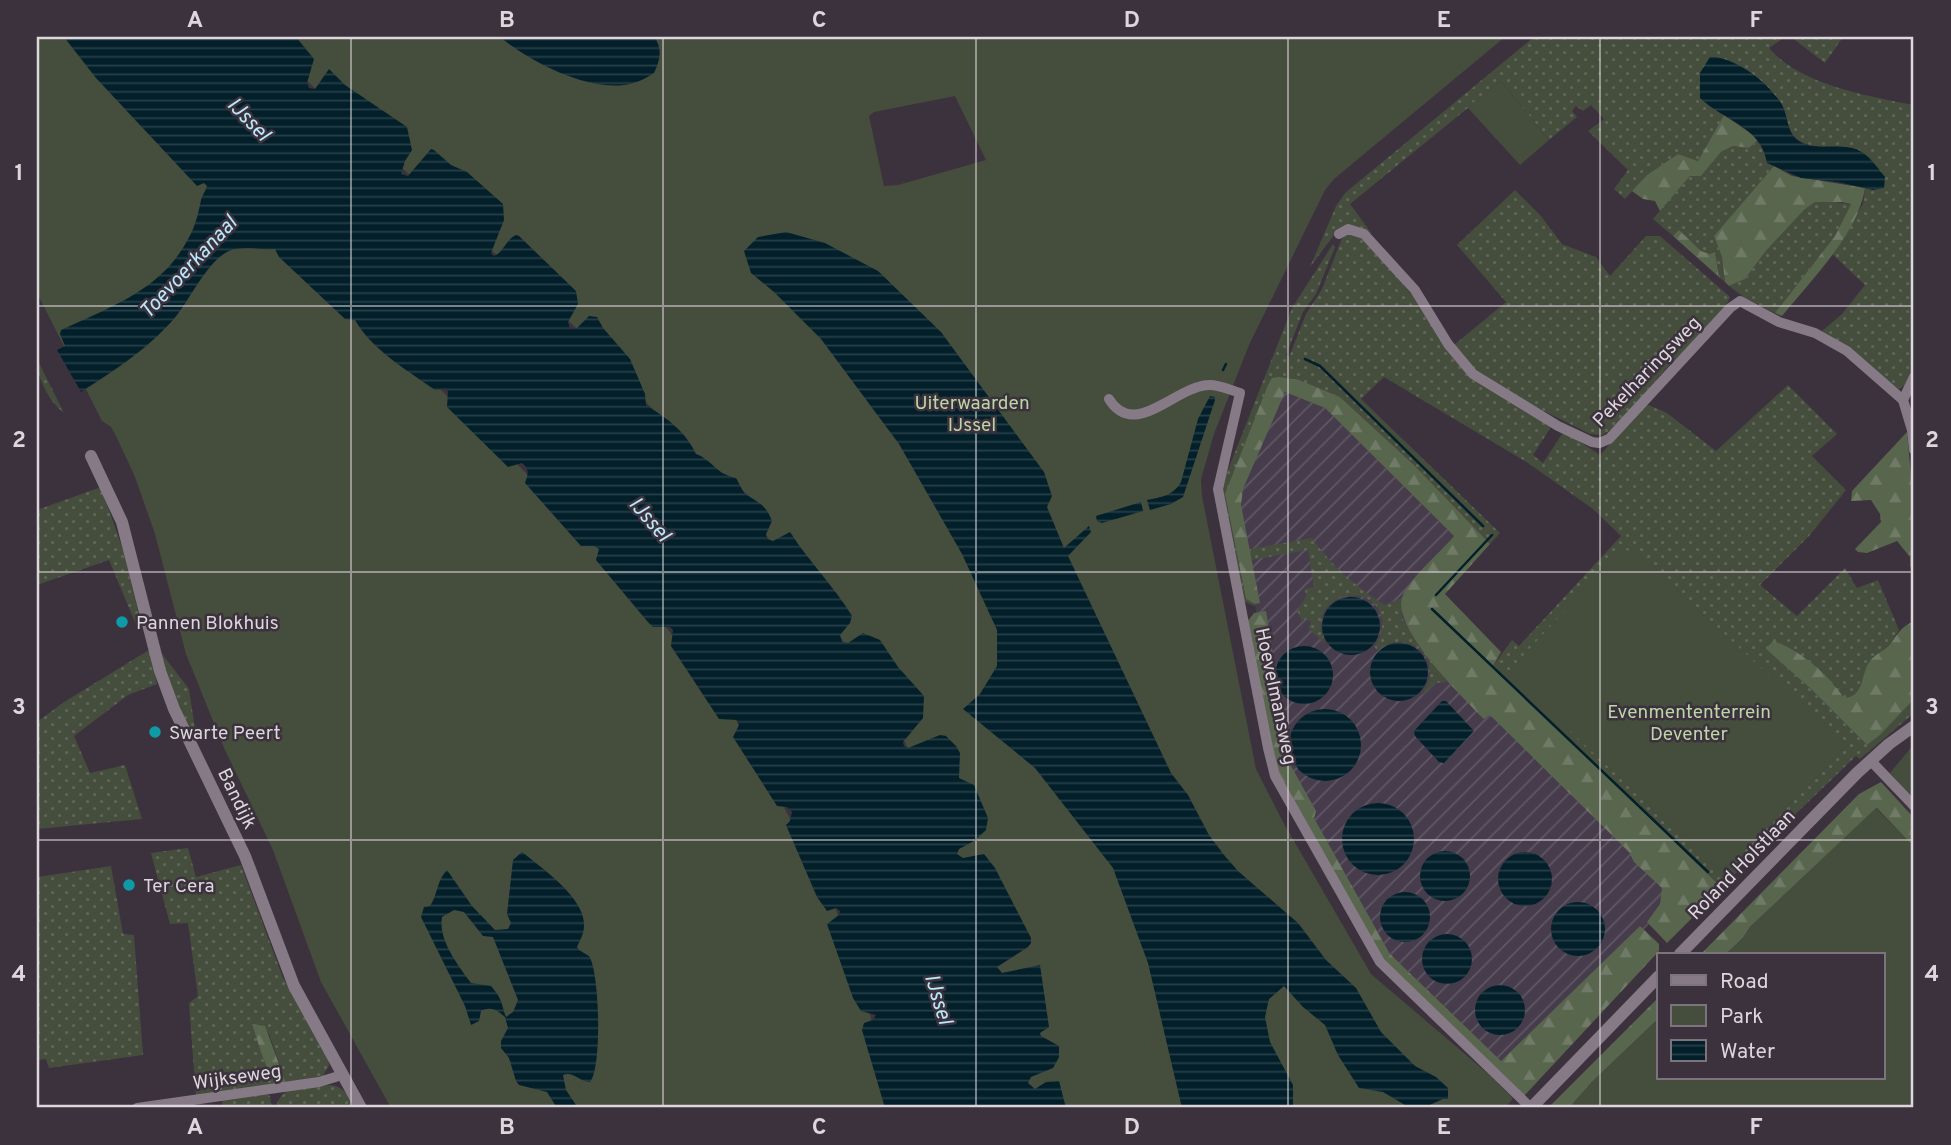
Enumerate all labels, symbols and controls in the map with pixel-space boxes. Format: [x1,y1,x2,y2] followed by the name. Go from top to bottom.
[187,7,203,36] text: A
[499,7,515,36] text: B
[812,7,826,36] text: C
[1124,7,1140,36] text: D
[1437,7,1451,36] text: E
[1749,7,1763,36] text: F
[220,92,277,149] water label: IJssel
[14,160,24,189] text: 1
[1927,160,1937,189] text: 1
[134,210,245,325] water label: Toevoerkanaal
[1588,312,1706,433] street label: Pekelharingsweg
[914,392,1030,438] park label: Uiterwaarden IJssel
[12,427,26,456] text: 2
[1925,427,1939,456] text: 2
[622,492,677,549] water label: IJssel
[136,612,279,636] place label: Pannen Blokhuis
[114,614,130,630] marker: Pannen Blokhuis
[1249,626,1301,767] street label: Hoevelmansweg
[12,694,26,723] text: 3
[1925,694,1939,723] text: 3
[1607,701,1771,747] park label: Evenmententerrein Deventer
[169,722,281,746] place label: Swarte Peert
[147,724,163,740] marker: Swarte Peert
[211,764,261,833] street label: Bandijk
[1684,805,1801,926] street label: Roland Holstlaan
[143,875,214,899] place label: Ter Cera
[121,877,137,893] marker: Ter Cera
[1657,953,1884,1078] legend
[12,961,26,990] text: 4
[1925,961,1939,990] text: 4
[1720,969,1769,996] text: Road
[917,971,958,1029] water label: IJssel
[1720,1004,1763,1031] text: Park
[1720,1039,1775,1066] text: Water
[191,1060,283,1096] street label: Wijkseweg
[187,1114,203,1143] text: A
[499,1114,515,1143] text: B
[812,1114,826,1143] text: C
[1124,1114,1140,1143] text: D
[1437,1114,1451,1143] text: E
[1749,1114,1763,1143] text: F

